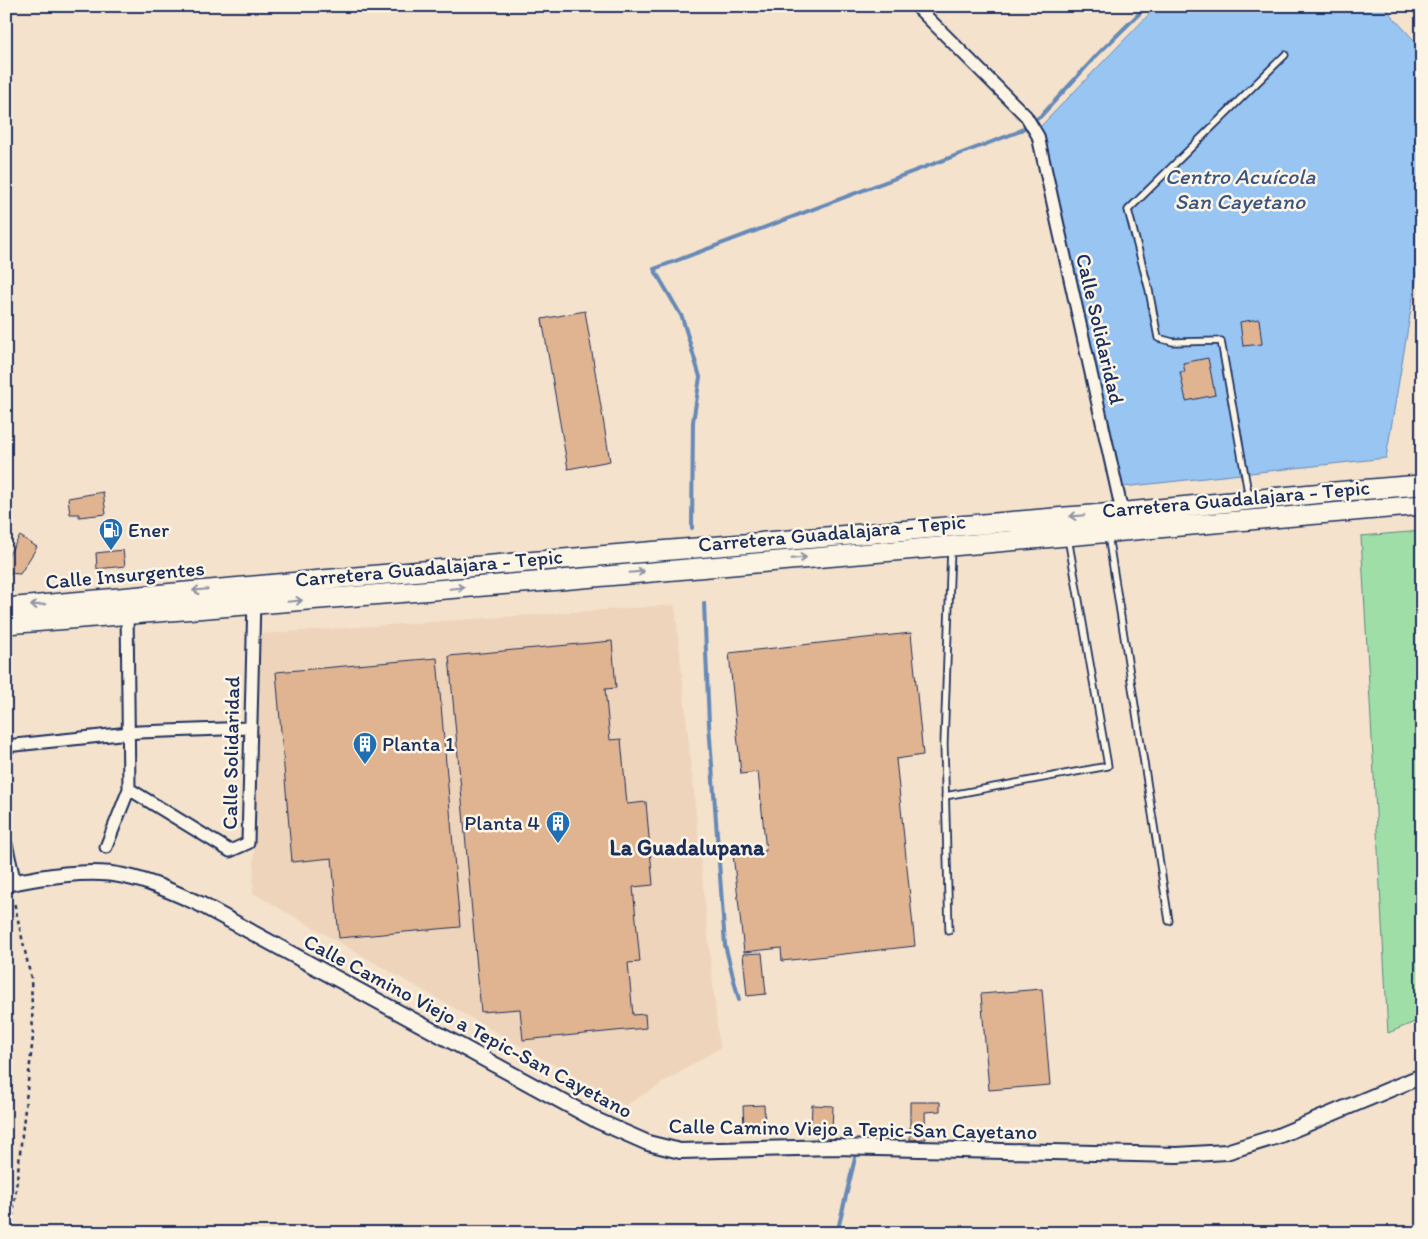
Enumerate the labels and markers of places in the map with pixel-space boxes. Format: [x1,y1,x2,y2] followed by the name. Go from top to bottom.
[98,517,124,551] fuel station icon: Ener
[128,517,169,542] place label: Ener
[352,731,378,765] building icon: Planta 1
[382,731,455,756] place label: Planta 1
[464,810,540,835] place label: Planta 4
[545,810,571,844] building icon: Planta 4

